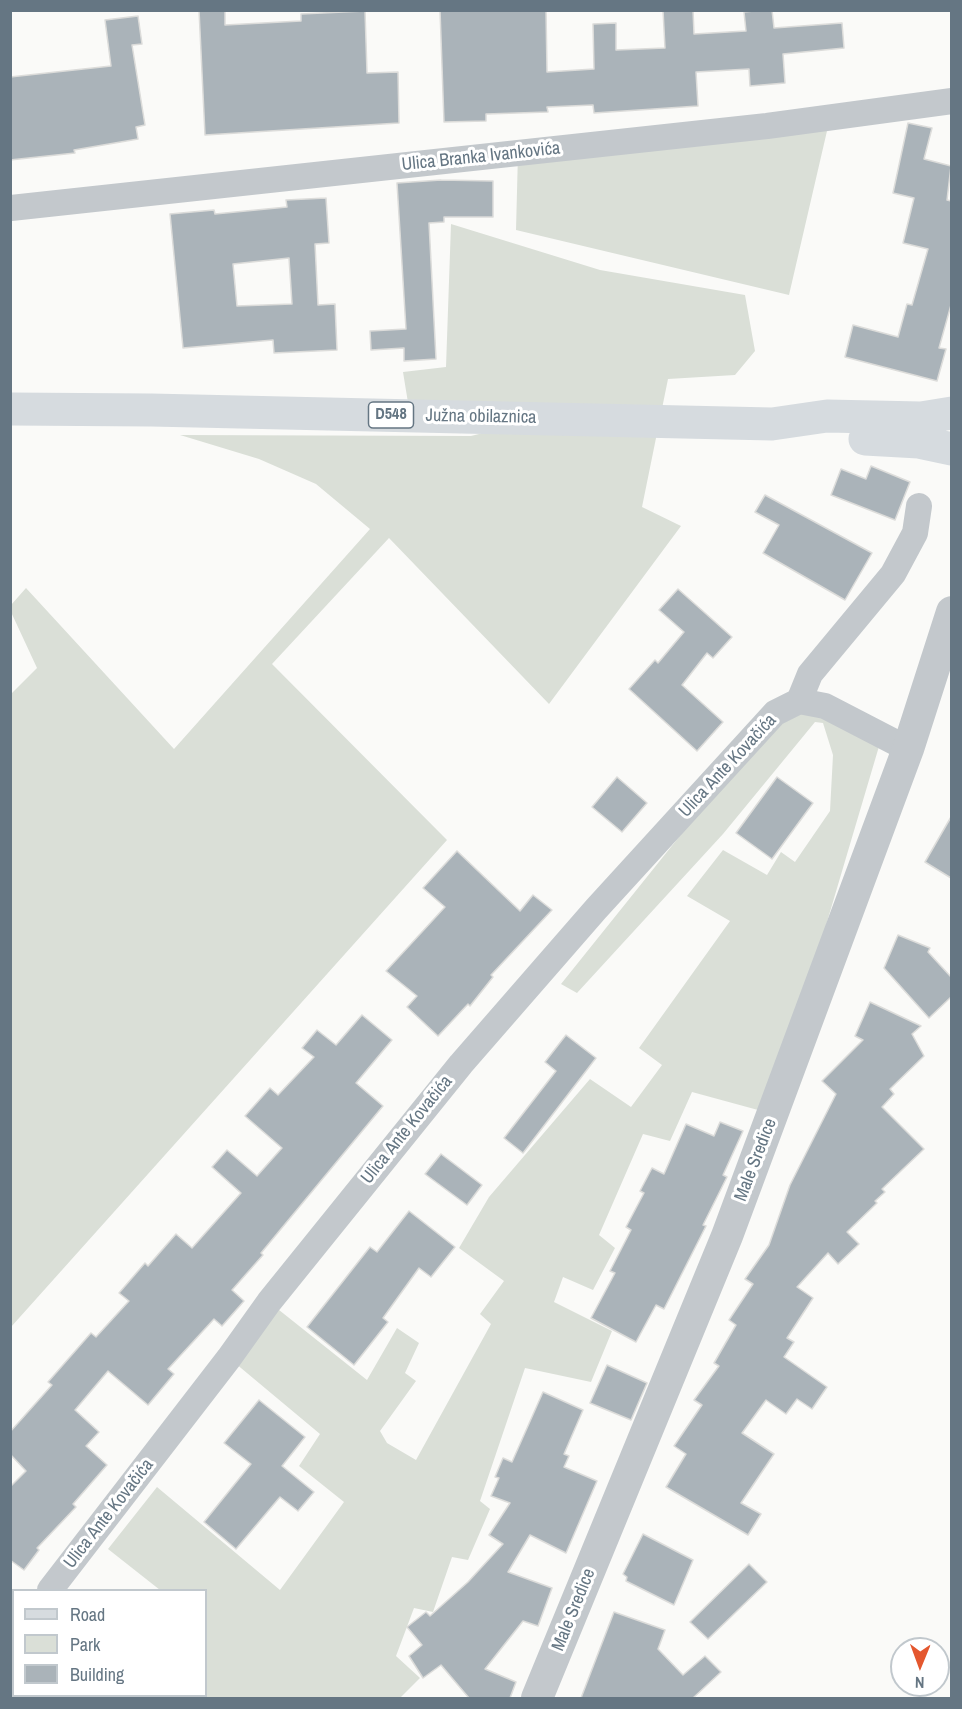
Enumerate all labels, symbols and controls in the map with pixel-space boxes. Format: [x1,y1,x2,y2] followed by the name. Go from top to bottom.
[401,138,561,176] street label: Ulica Branka Ivankovića
[368,402,414,428] road number: D548
[425,405,537,429] street label: Južna obilaznica
[675,710,781,822] street label: Ulica Ante Kovačića
[357,1072,457,1188] street label: Ulica Ante Kovačića
[730,1116,782,1204] street label: Male Sredice
[60,1455,158,1573] street label: Ulica Ante Kovačića
[548,1566,600,1654] street label: Male Sredice
[12,1589,207,1697] legend
[70,1602,105,1627] text: Road
[70,1632,100,1657] text: Park
[890,1637,950,1697] north arrow
[70,1662,124,1687] text: Building
[915,1672,925,1694] text: N

